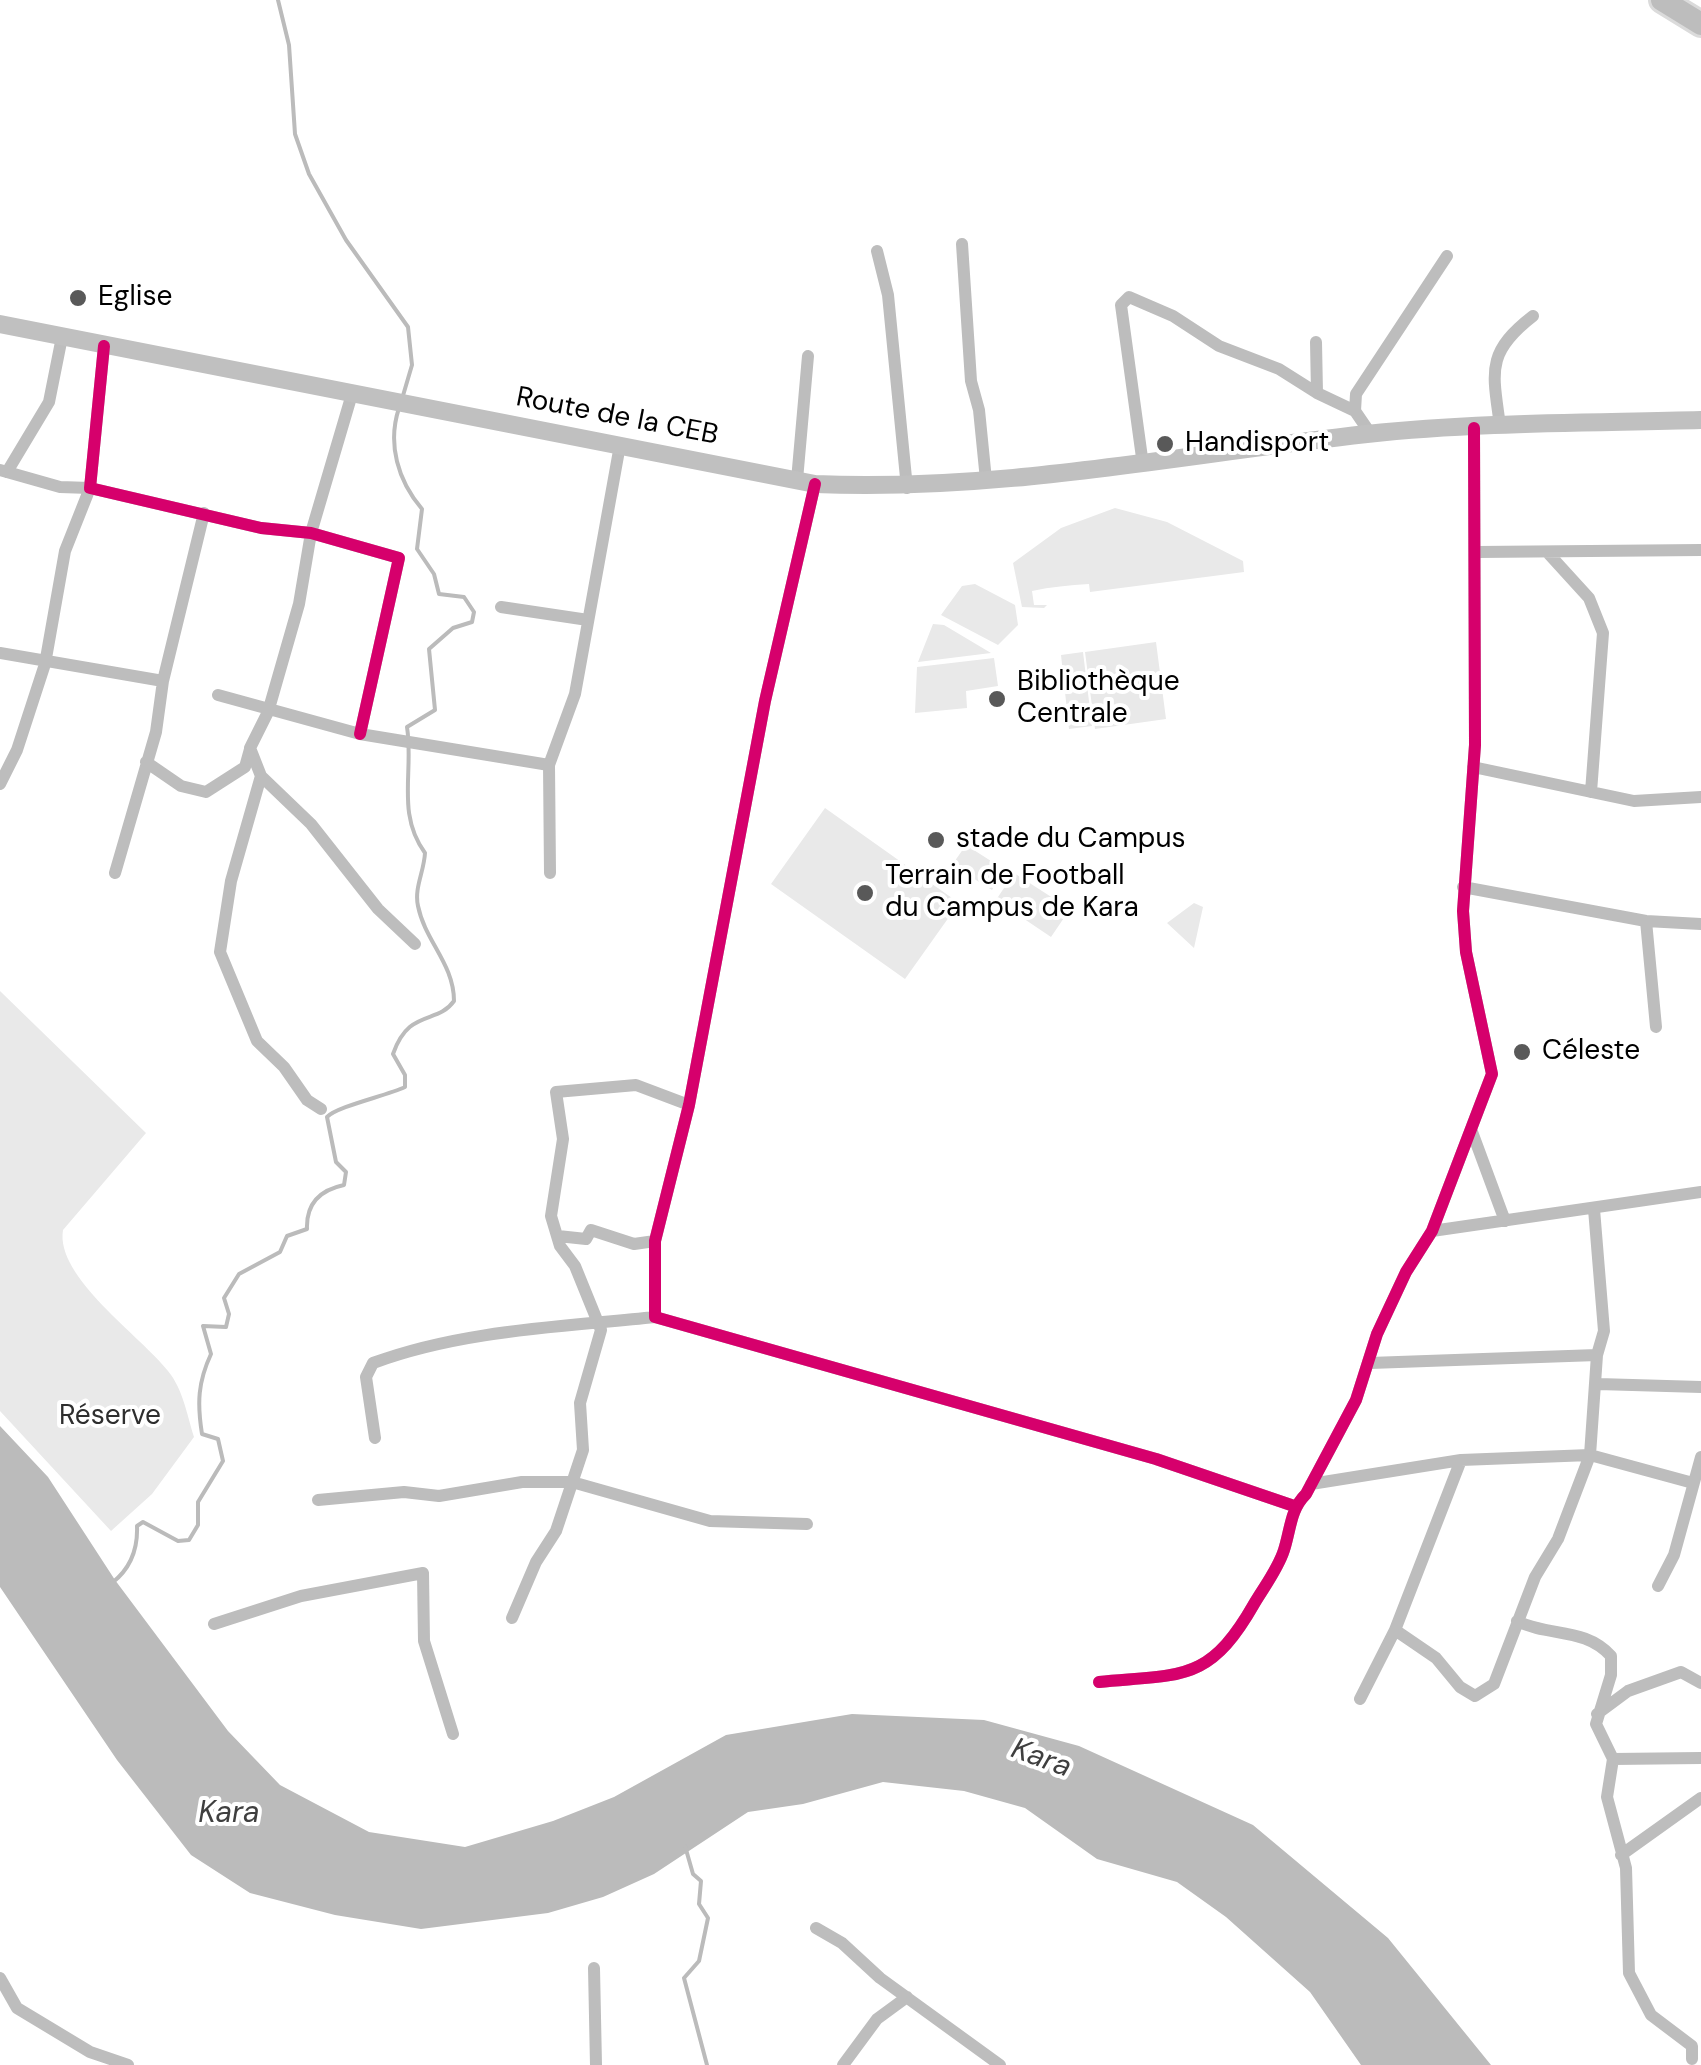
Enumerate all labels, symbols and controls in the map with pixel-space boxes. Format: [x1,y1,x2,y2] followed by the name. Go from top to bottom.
[98,281,172,315] place label: Eglise
[67,287,89,309] marker: Eglise
[513,381,721,453] street label: Route de la CEB
[1185,427,1329,461] place label: Handisport
[1154,433,1176,455] marker: Handisport
[1017,666,1180,732] place label: Bibliothèque Centrale
[986,688,1008,710] marker: Bibliothèque Centrale
[956,823,1185,857] place label: stade du Campus
[925,829,947,851] marker: stade du Campus
[885,860,1139,926] place label: Terrain de Football du Campus de Kara
[854,882,876,904] marker: Terrain de Football du Campus de Kara
[1542,1035,1640,1069] place label: Céleste
[1511,1041,1533,1063] marker: Céleste
[59,1400,161,1434] park label: Réserve
[1006,1732,1076,1786] water label: Kara
[198,1796,260,1832] water label: Kara

